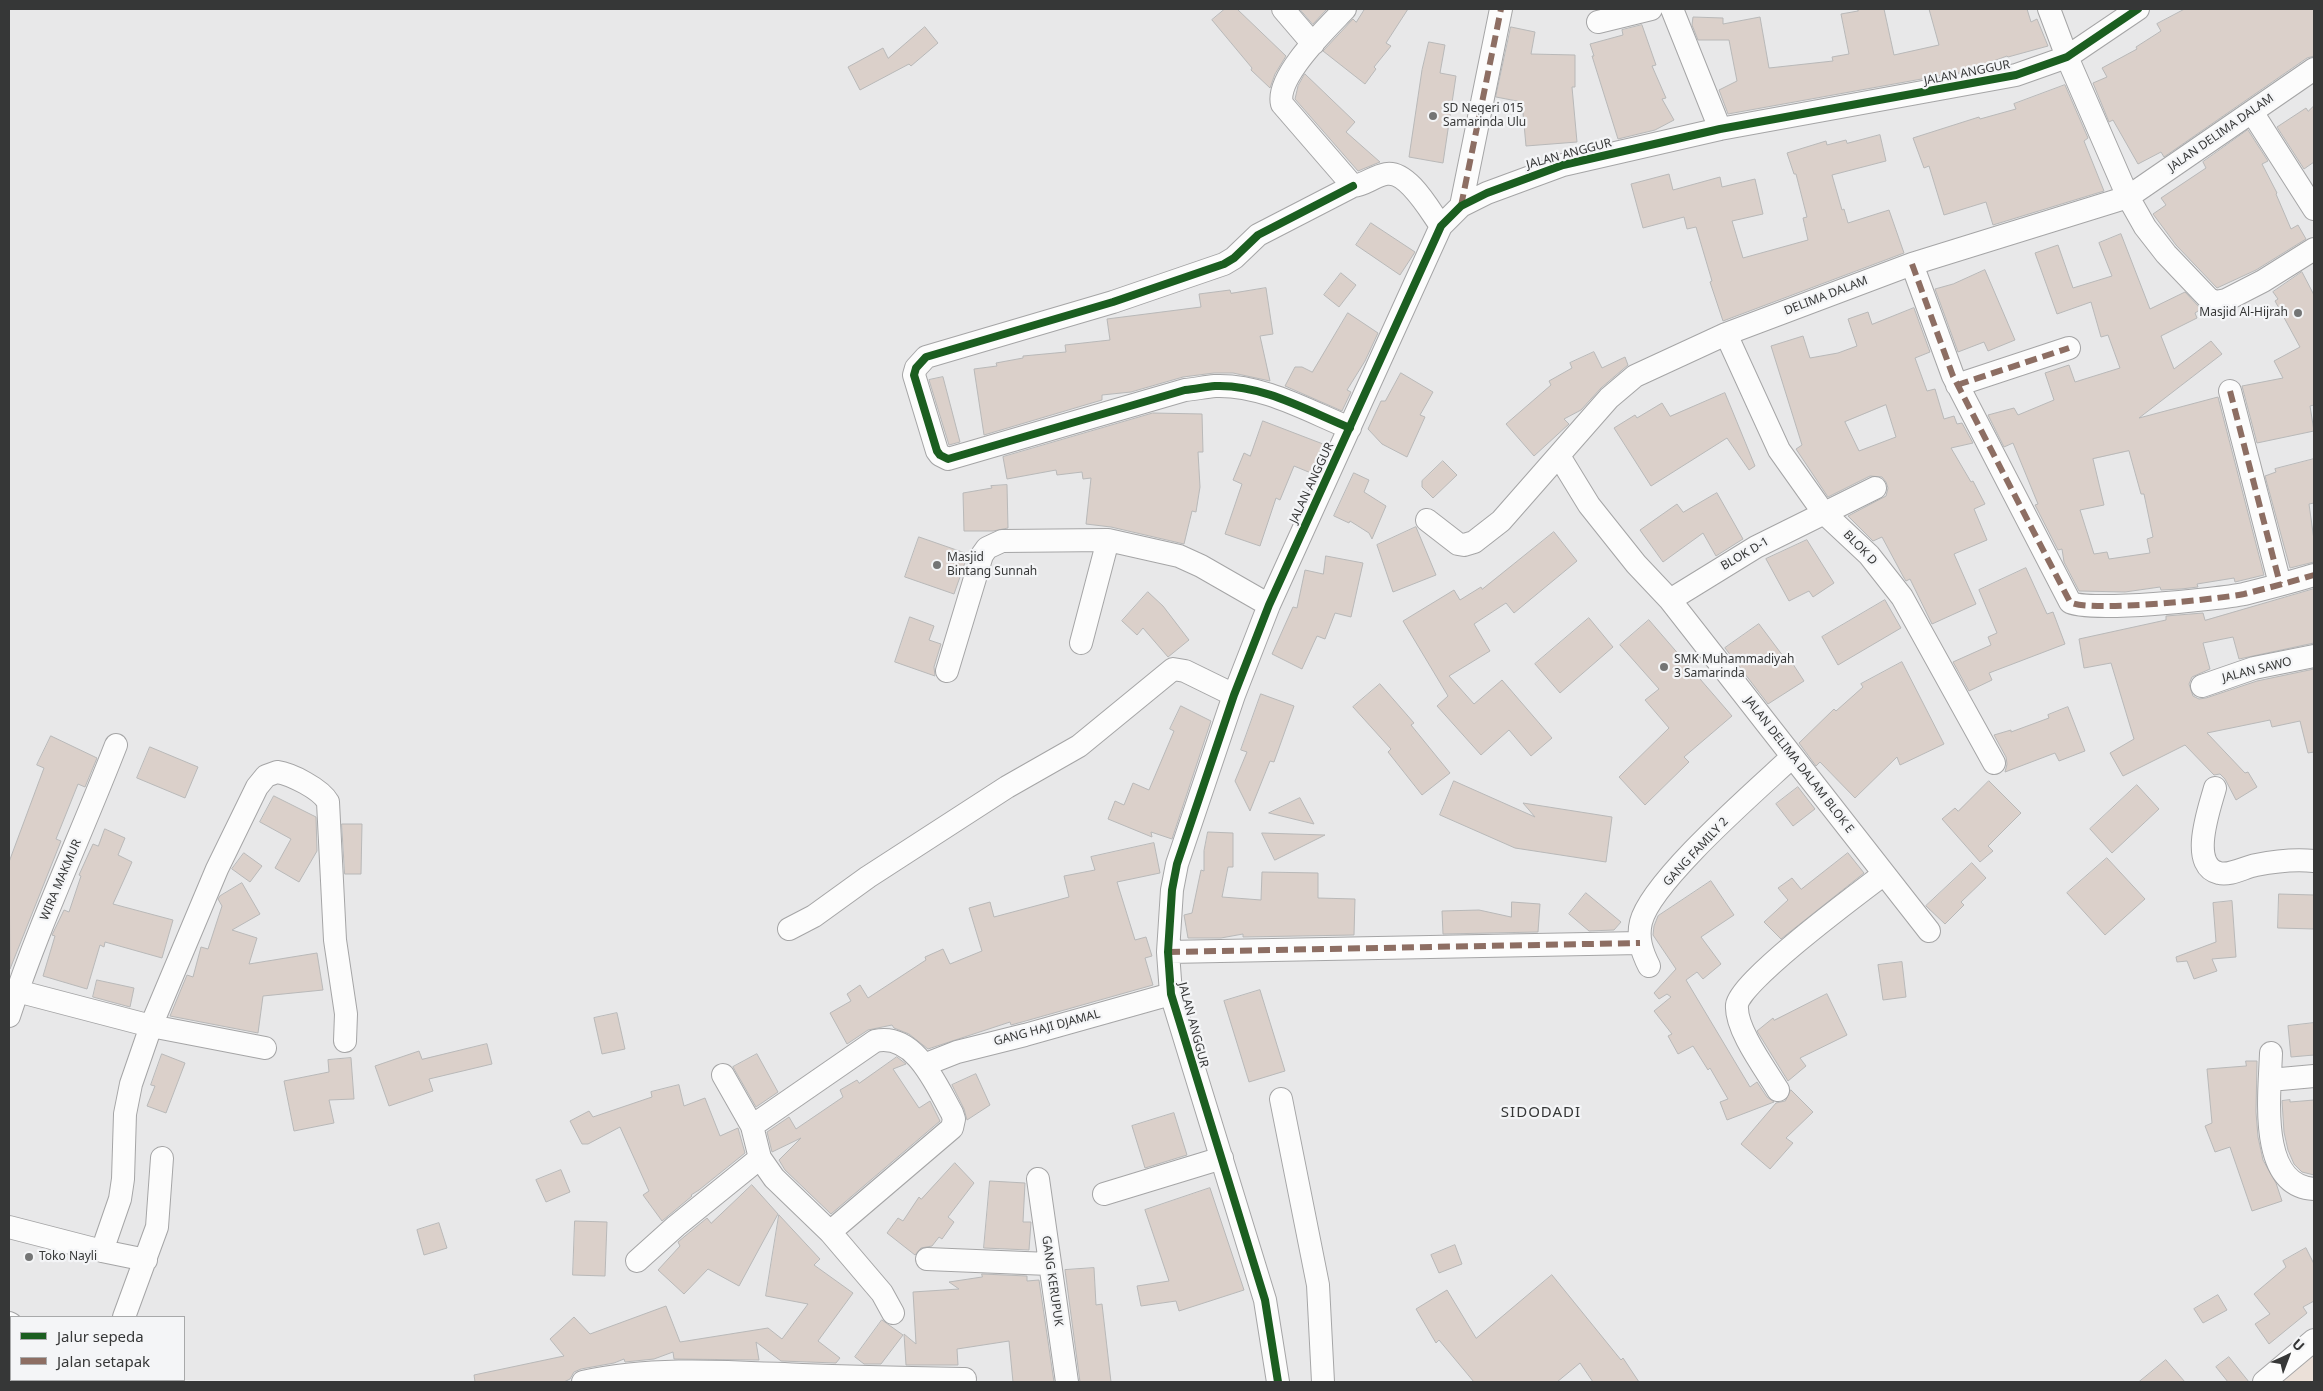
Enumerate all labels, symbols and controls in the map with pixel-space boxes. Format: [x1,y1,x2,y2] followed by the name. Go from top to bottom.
[1923,58,2011,88] street label: JALAN ANGGUR
[2165,91,2277,175] street label: JALAN DELIMA DALAM
[1443,102,1526,130] place label: SD Negeri 015 Samarinda Ulu
[1427,110,1439,122] marker: SD Negeri 015 Samarinda Ulu
[1525,136,1613,172] street label: JALAN ANGGUR
[1782,273,1870,319] street label: DELIMA DALAM
[2199,306,2288,320] place label: Masjid Al-Hijrah
[2292,307,2304,319] marker: Masjid Al-Hijrah
[1287,440,1337,526] street label: JALAN ANGGUR
[1840,528,1880,568] street label: BLOK D
[1718,534,1772,574] street label: BLOK D-1
[947,551,1037,579] place label: Masjid Bintang Sunnah
[931,559,943,571] marker: Masjid Bintang Sunnah
[1674,653,1794,681] place label: SMK Muhammadiyah 3 Samarinda
[2221,654,2293,686] street label: JALAN SAWO
[1658,661,1670,673] marker: SMK Muhammadiyah 3 Samarinda
[1741,694,1857,836] street label: JALAN DELIMA DALAM BLOK E
[1660,815,1732,889] street label: GANG FAMILY 2
[37,837,85,923] street label: WIRA MAKMUR
[1175,981,1211,1069] street label: JALAN ANGGUR
[992,1007,1102,1049] street label: GANG HAJI DJAMAL
[1500,1104,1582,1122] district label: SIDODADI
[1039,1235,1065,1327] street label: GANG KERUPUK
[39,1250,97,1264] place label: Toko Nayli
[23,1251,35,1263] marker: Toko Nayli
[10,1316,185,1381] legend
[57,1326,144,1346] text: Jalur sepeda
[2263,1331,2313,1381] north arrow
[2288,1334,2309,1355] text: U
[57,1351,150,1371] text: Jalan setapak

